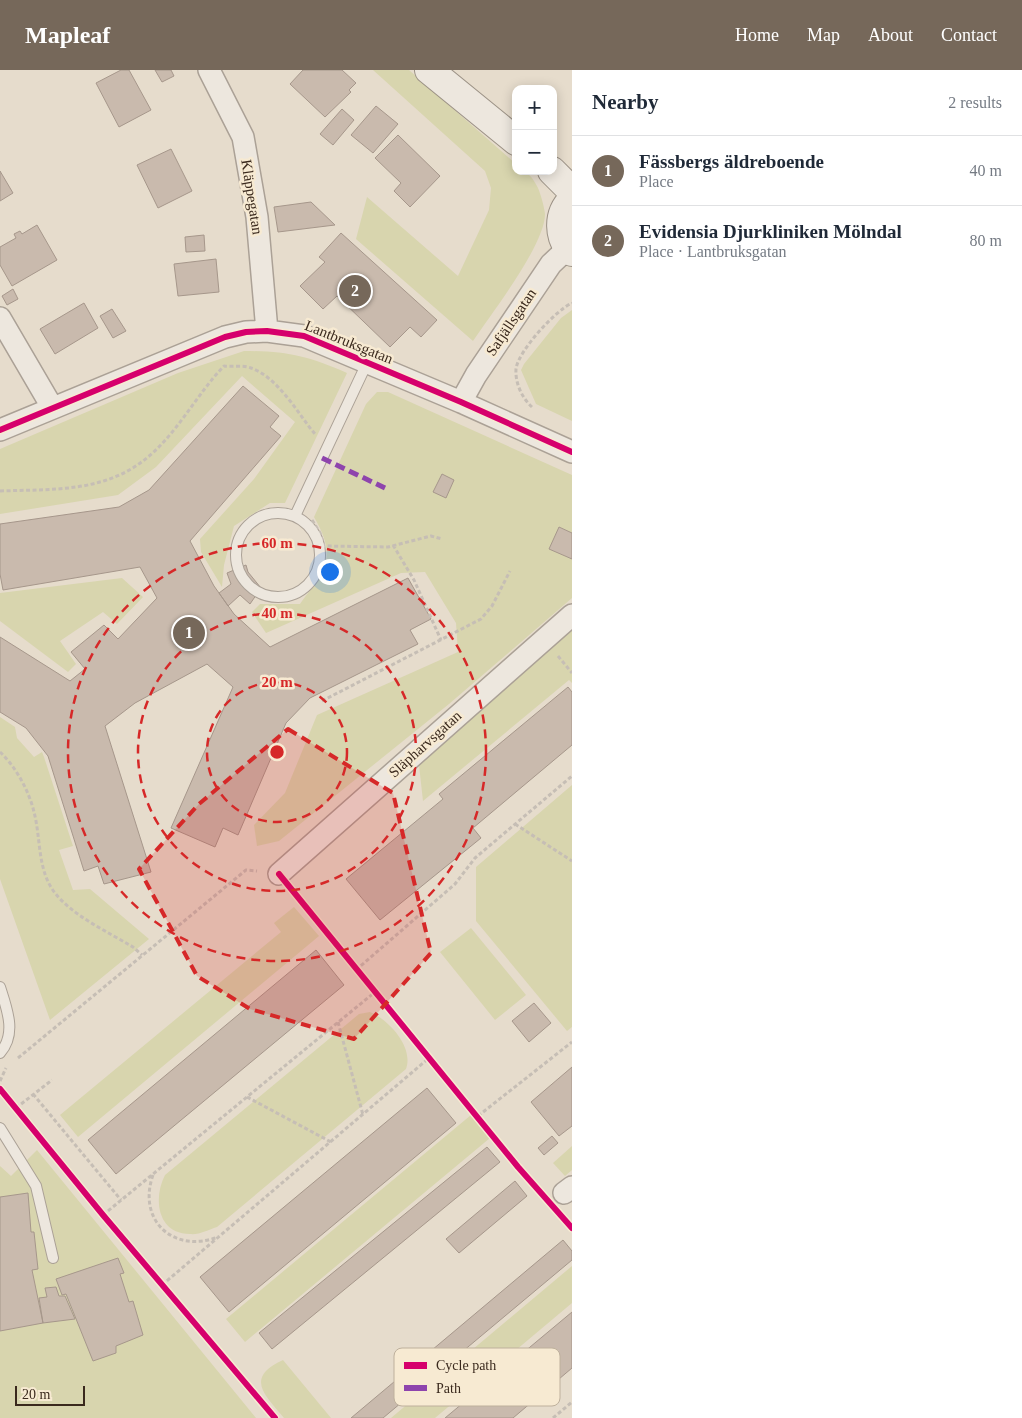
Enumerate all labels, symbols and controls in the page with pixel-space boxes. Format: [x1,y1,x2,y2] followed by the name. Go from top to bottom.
[25,22,110,48] text: Mapleaf
[735,25,779,45] text: Home
[807,25,840,45] text: Map
[868,25,913,45] text: About
[941,25,997,45] text: Contact
[512,85,557,175] map controls
[512,85,557,130] button: +
[592,90,659,114] text: Nearby
[948,94,1002,111] text: 2 results
[512,130,557,175] button: −
[639,151,824,172] text: Fässbergs äldreboende
[238,158,266,236] street label: Kläppegatan
[604,162,612,179] text: 1
[970,162,1002,179] text: 40 m
[639,173,674,190] text: Place
[639,221,902,242] text: Evidensia Djurkliniken Mölndal
[604,232,612,249] text: 2
[970,232,1002,249] text: 80 m
[639,243,787,260] text: Place · Lantbruksgatan
[339,272,371,310] pin: 2
[483,285,540,359] street label: Safjällsgatan
[303,317,396,367] street label: Lantbruksgatan
[261,535,293,551] text: 60 m
[317,559,343,585] your location
[261,605,293,621] text: 40 m
[173,614,205,652] pin: 1
[261,674,293,690] text: 20 m
[386,707,465,781] street label: Släpharvsgatan
[268,743,286,761] centre of rings
[394,1348,560,1406] legend
[436,1358,496,1373] text: Cycle path
[436,1381,461,1396] text: Path
[15,1383,85,1406] scale bar
[22,1387,50,1402] text: 20 m

